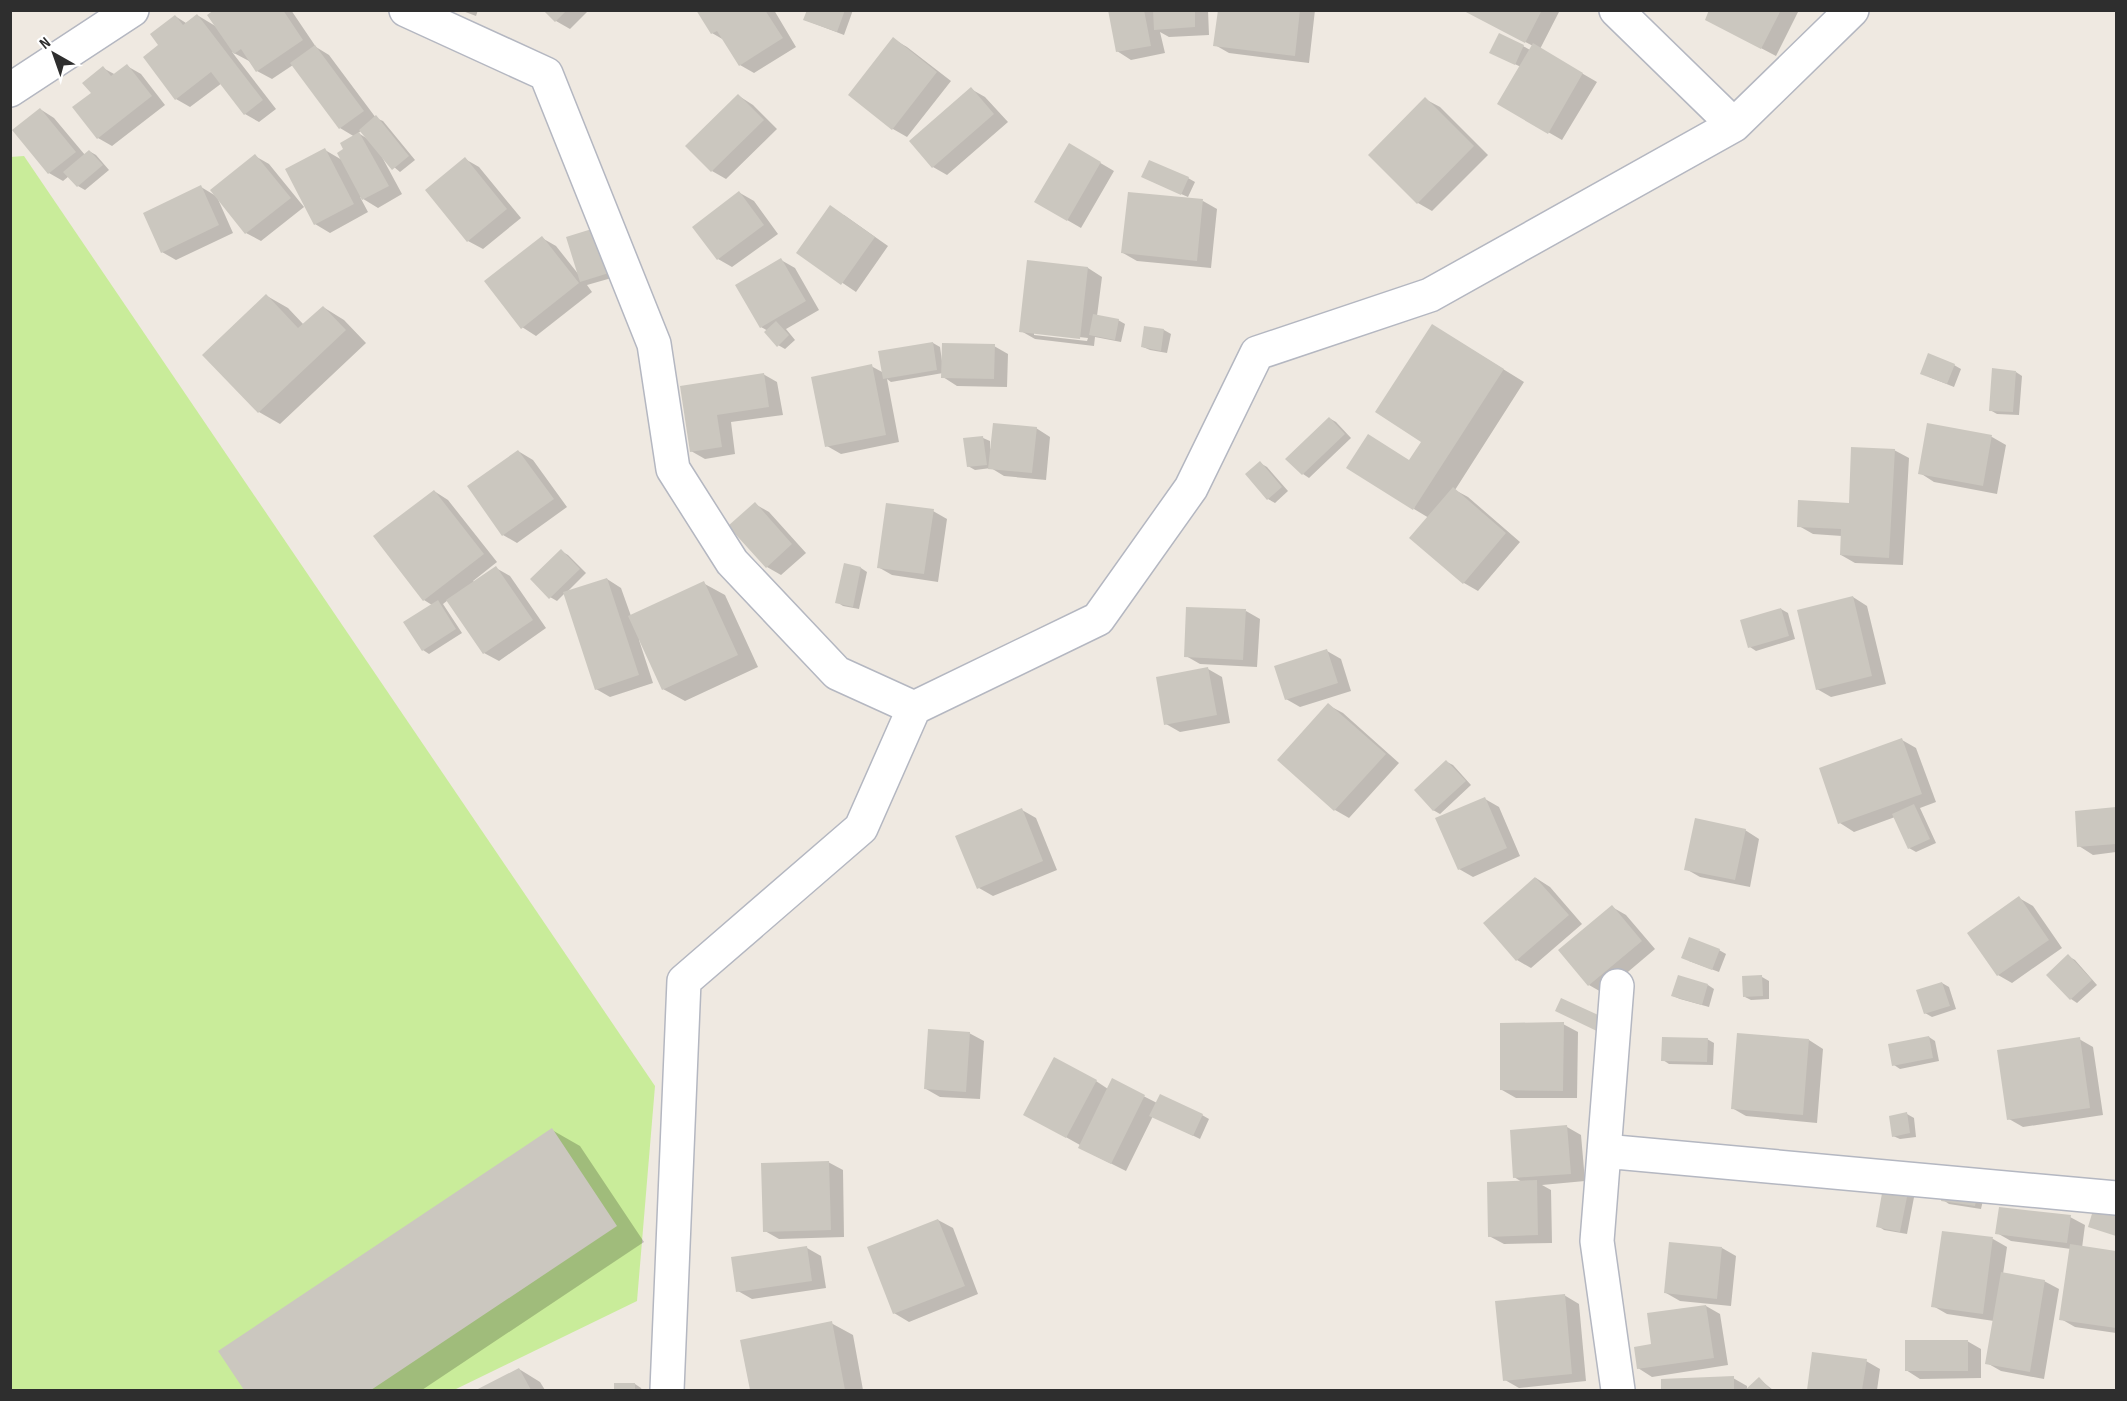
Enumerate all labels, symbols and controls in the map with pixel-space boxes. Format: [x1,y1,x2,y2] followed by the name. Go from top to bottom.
[24,24,84,84] north arrow
[36,34,55,54] text: N

